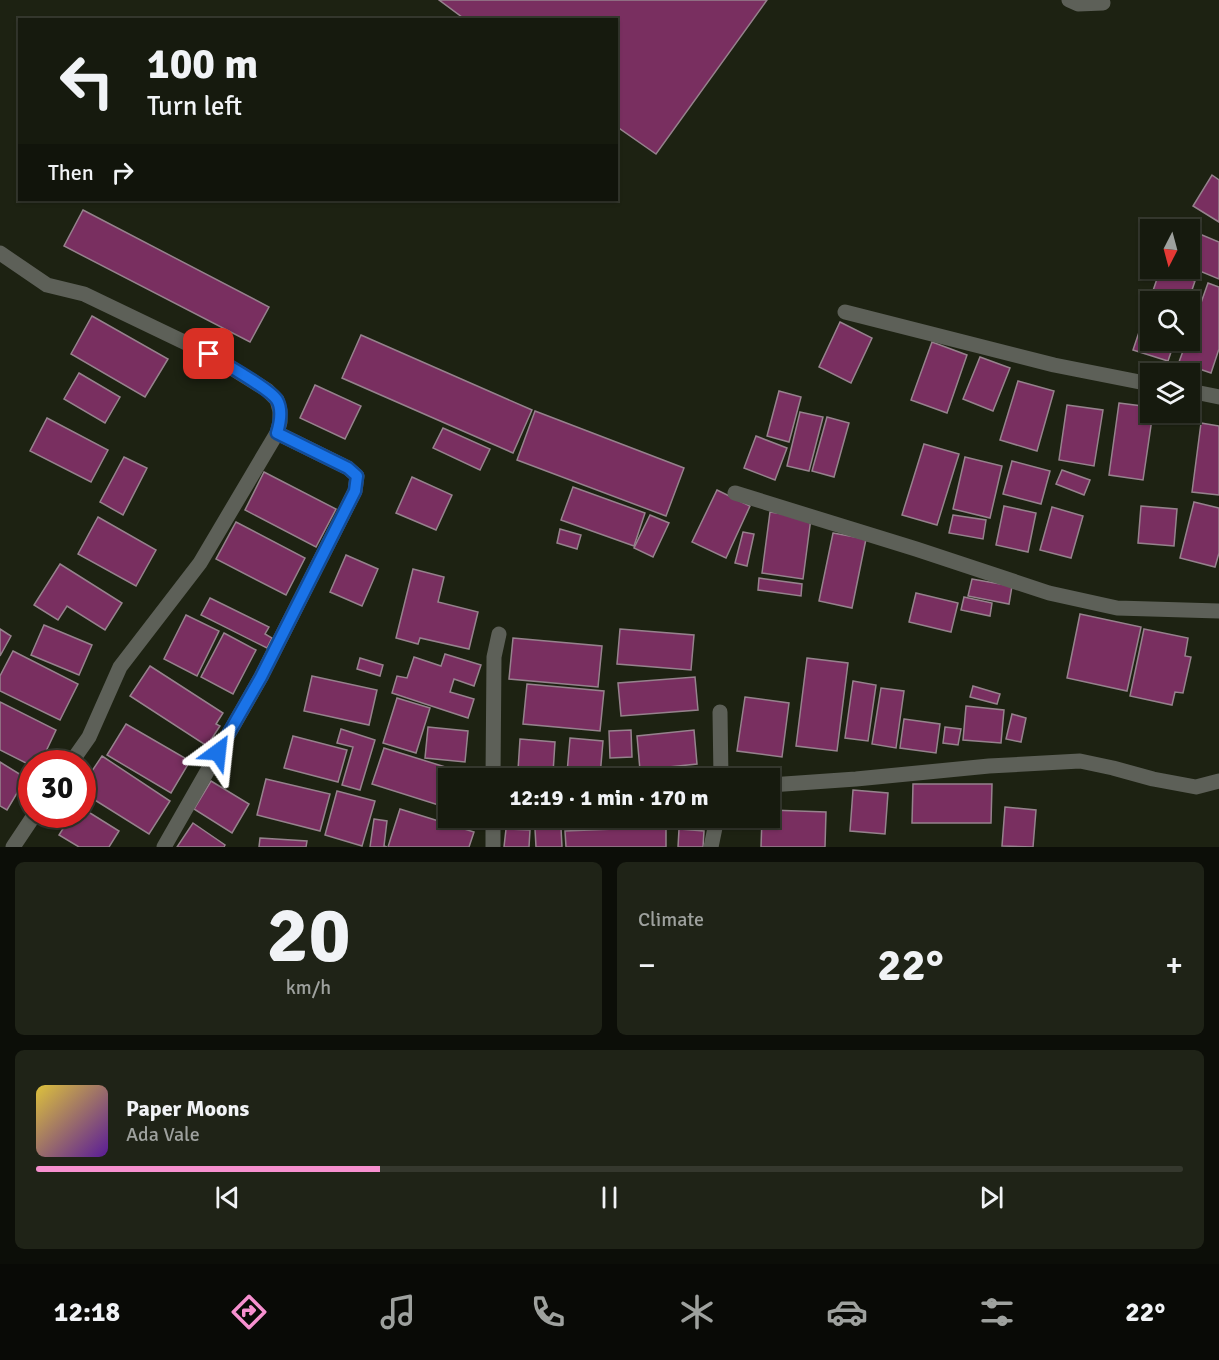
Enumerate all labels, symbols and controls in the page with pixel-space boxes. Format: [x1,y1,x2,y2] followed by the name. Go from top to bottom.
[147,39,258,90] text: 100 m
[48,42,126,120] icon: left
[147,90,242,123] text: Turn left
[106,156,139,189] icon: right
[48,159,94,186] text: Then
[1140,219,1200,279] north arrow
[1140,219,1200,423] map controls
[1140,291,1200,351] button: search
[183,328,234,379] pin
[192,337,225,370] icon: arrive
[1140,363,1200,423] button: layers
[186,720,250,784] position arrow
[18,750,96,828] speed limit sign: 30
[509,784,709,811] text: 12:19 · 1 min · 170 m
[266,888,351,984] text: 20
[638,907,704,932] text: Climate
[877,938,944,993] text: 22°
[638,945,656,986] text: −
[1165,945,1183,986] text: +
[286,975,331,1000] text: km/h
[126,1095,249,1122] text: Paper Moons
[126,1122,200,1147] text: Ada Vale
[211,1181,244,1214] icon: previous
[593,1181,626,1214] icon: pause
[975,1181,1008,1214] icon: next
[228,1291,270,1333] icon: directions
[377,1291,419,1333] icon: music
[527,1291,569,1333] icon: phone
[676,1291,718,1333] icon: climate
[826,1291,868,1333] icon: car
[976,1291,1018,1333] icon: filters
[54,1296,120,1329] text: 12:18
[1125,1296,1165,1329] text: 22°

